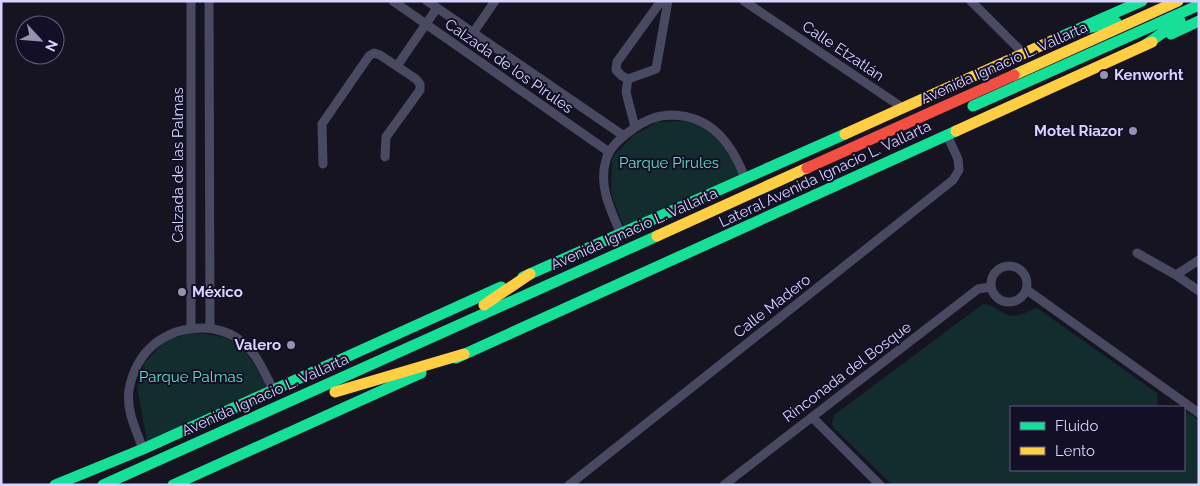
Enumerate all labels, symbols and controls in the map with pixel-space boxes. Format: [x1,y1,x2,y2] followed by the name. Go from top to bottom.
[15,15,65,65] north arrow
[441,15,577,117] street label: Calzada de los Pirules
[799,17,887,85] street label: Calle Etzatlán
[918,18,1090,108] street label: Avenida Ignacio L. Vallarta
[42,37,61,54] text: N
[1114,66,1184,84] place label: Kenworht
[1098,69,1110,81] marker: Kenworht
[169,87,187,243] street label: Calzada de las Palmas
[716,117,934,231] street label: Lateral Avenida Ignacio L. Vallarta
[1034,122,1123,140] place label: Motel Riazor
[1127,125,1139,137] marker: Motel Riazor
[619,154,719,172] park label: Parque Pirules
[548,184,720,274] street label: Avenida Ignacio L. Vallarta
[730,270,814,342] street label: Calle Madero
[192,283,243,301] place label: México
[176,286,188,298] marker: México
[779,318,915,426] street label: Rinconada del Bosque
[235,336,281,354] place label: Valero
[285,339,297,351] marker: Valero
[179,350,351,440] street label: Avenida Ignacio L. Vallarta
[139,368,243,386] park label: Parque Palmas
[1010,406,1185,471] legend
[1055,417,1098,435] text: Fluido
[1055,442,1095,460] text: Lento

